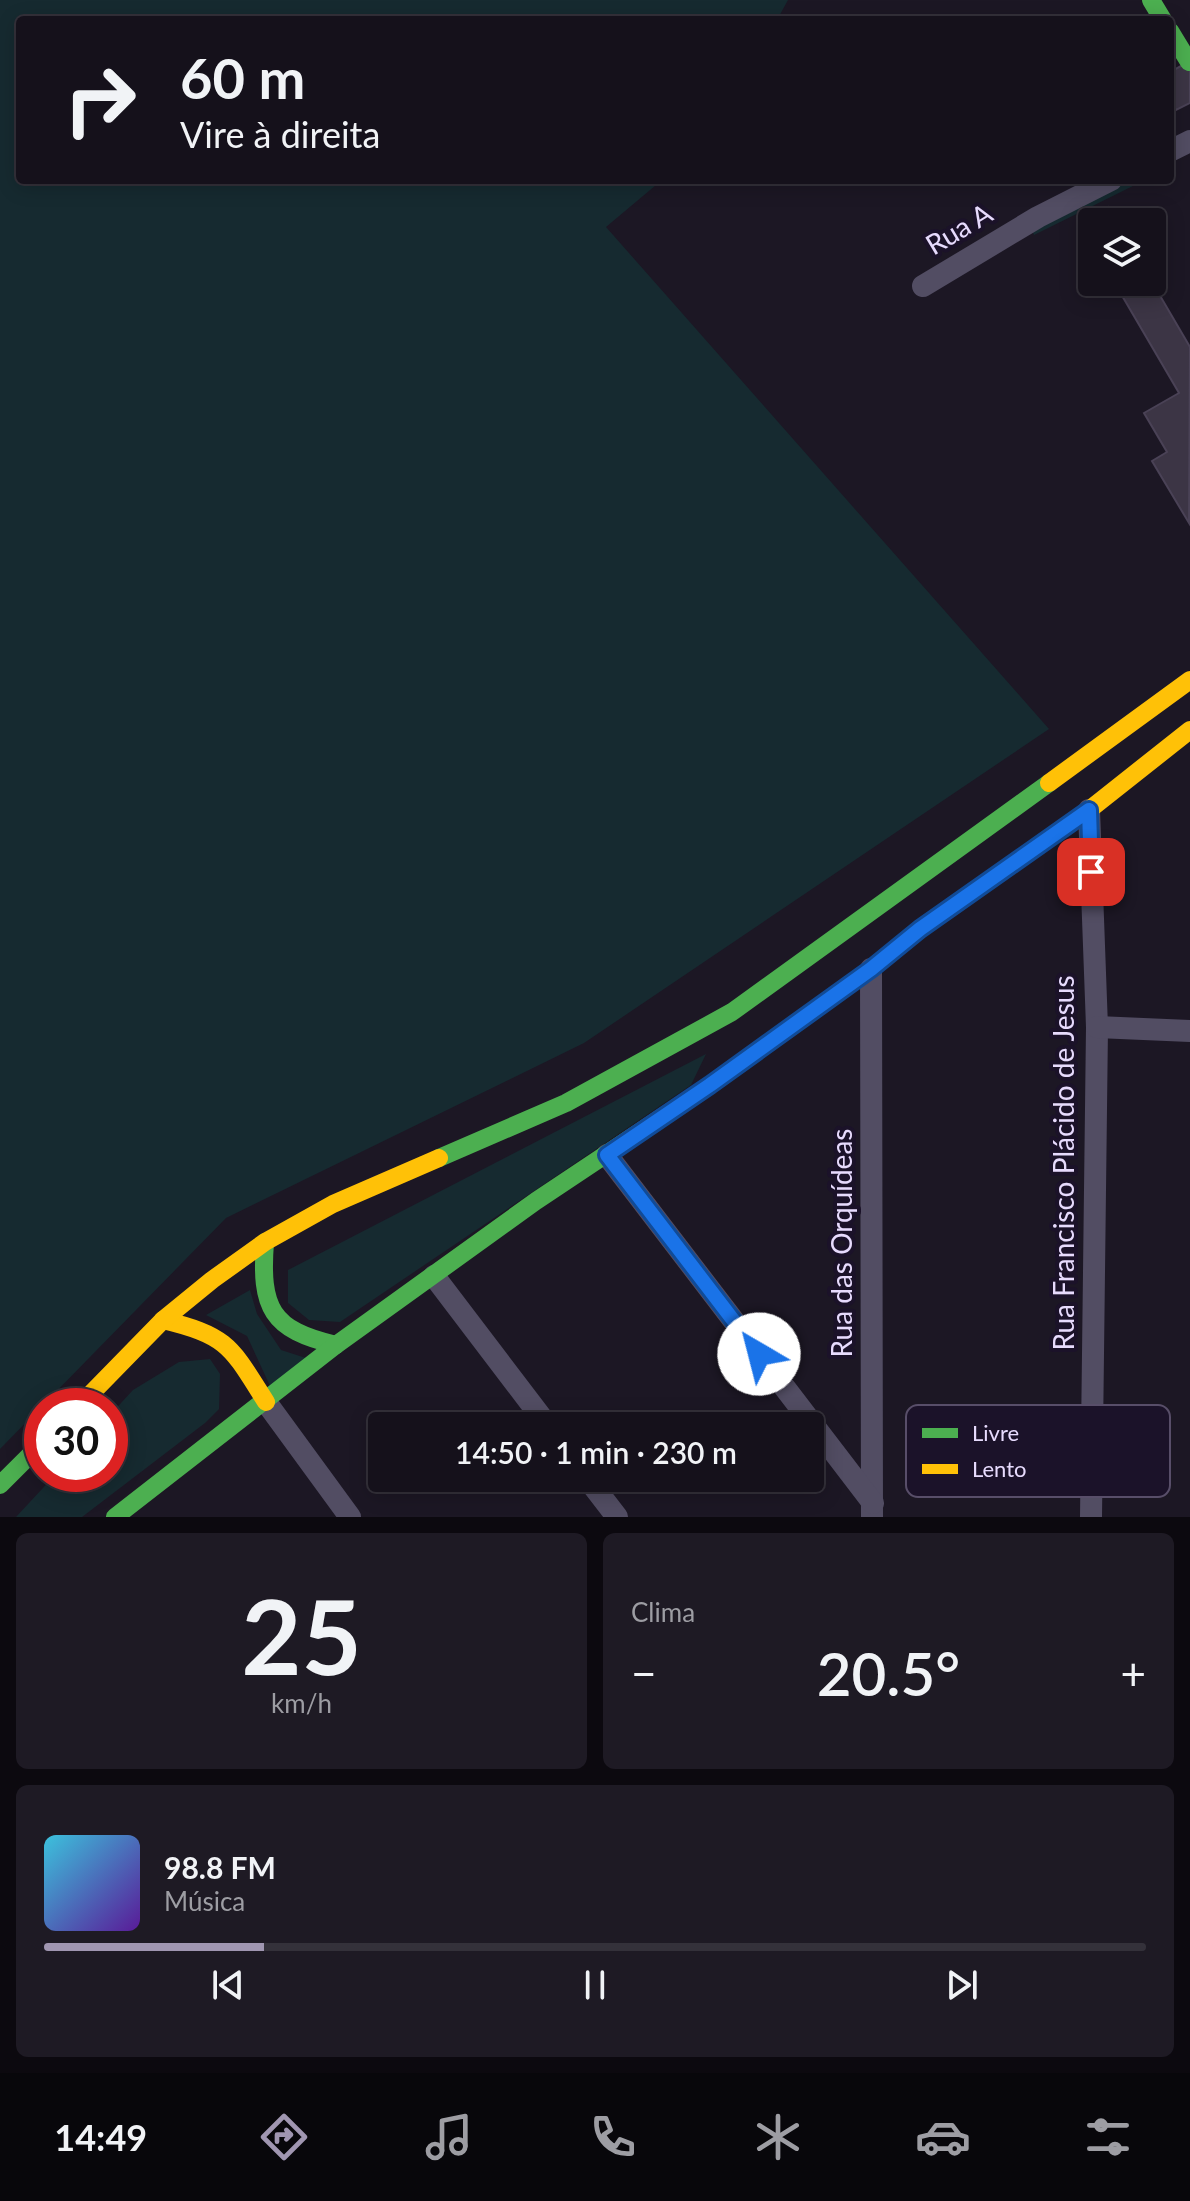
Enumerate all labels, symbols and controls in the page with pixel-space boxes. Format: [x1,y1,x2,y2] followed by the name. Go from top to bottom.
[180,44,305,111] text: 60 m
[48,48,152,152] icon: right
[180,112,380,156] text: Vire à direita
[919,195,998,261] street label: Rua A
[1078,208,1166,296] map controls
[1078,208,1166,296] button: layers
[1057,838,1125,906] pin
[1069,850,1113,894] icon: arrive
[1046,975,1080,1351] street label: Rua Francisco Plácido de Jesus
[824,1129,858,1357] street label: Rua das Orquídeas
[717,1312,801,1396] position arrow
[24,1388,128,1492] speed limit sign: 30
[906,1405,1170,1497] legend
[972,1419,1019,1446] text: Livre
[455,1434,737,1470] text: 14:50 · 1 min · 230 m
[972,1455,1027,1482] text: Lento
[241,1572,362,1697] text: 25
[631,1596,695,1628] text: Clima
[817,1637,960,1709] text: 20.5°
[631,1647,657,1699] text: −
[1120,1647,1146,1699] text: +
[271,1687,332,1719] text: km/h
[164,1849,276,1885] text: 98.8 FM
[164,1885,245,1917] text: Música
[206,1963,250,2007] icon: previous
[573,1963,617,2007] icon: pause
[940,1963,984,2007] icon: next
[256,2109,312,2165] icon: directions
[421,2109,477,2165] icon: music
[585,2109,641,2165] icon: phone
[750,2109,806,2165] icon: climate
[915,2109,971,2165] icon: car
[1080,2109,1136,2165] icon: filters
[54,2115,147,2159] text: 14:49

